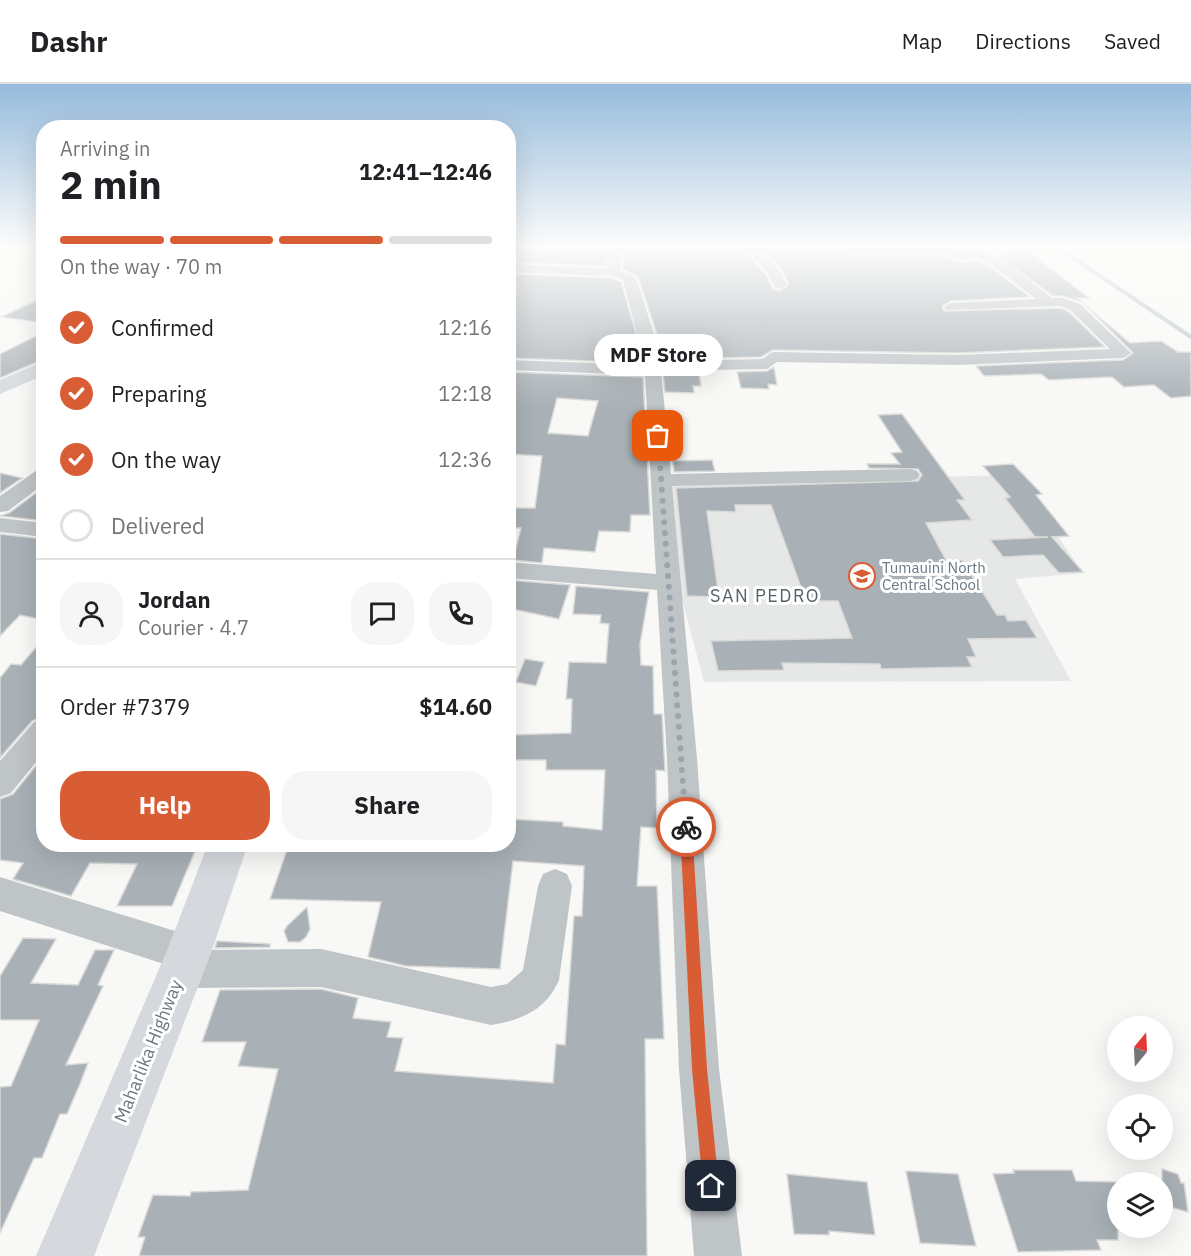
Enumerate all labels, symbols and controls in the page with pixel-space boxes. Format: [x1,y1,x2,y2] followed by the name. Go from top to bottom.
[30,23,108,60] text: Dashr
[902,27,942,55] text: Map
[975,27,1071,55] text: Directions
[1104,27,1161,55] text: Saved
[60,135,150,162] text: Arriving in
[359,157,492,186] text: 12:41–12:46
[60,159,162,210] text: 2 min
[60,253,222,280] text: On the way · 70 m
[60,311,93,344] icon: check
[111,313,214,342] text: Confirmed
[438,314,492,341] text: 12:16
[594,334,722,376] callout: MDF Store
[610,341,707,368] text: MDF Store
[60,377,93,410] icon: check
[111,379,206,408] text: Preparing
[438,380,492,407] text: 12:18
[632,410,683,461] pin
[641,419,674,452] icon: bag
[60,443,93,476] icon: check
[111,445,221,474] text: On the way
[438,446,492,473] text: 12:36
[111,511,205,540] text: Delivered
[882,558,986,594] place label: Tumauini North Central School
[847,561,877,591] school or university icon: Tumauini North Central School
[60,582,123,645] button: person
[351,582,414,645] button: chat
[429,582,492,645] button: phone
[710,584,820,607] district label: SAN PEDRO
[138,585,211,614] text: Jordan
[138,614,249,641] text: Courier · 4.7
[60,692,190,721] text: Order #7379
[419,692,492,721] text: $14.60
[60,771,270,840] button: Help
[282,771,492,840] button: Share
[656,797,716,857] courier
[670,811,703,844] icon: bike
[109,976,187,1126] street label: Maharlika Highway
[1107,1016,1173,1082] north arrow
[1107,1016,1173,1238] map controls
[1107,1094,1173,1160] button: locate
[685,1160,736,1211] pin
[694,1169,727,1202] icon: home
[1107,1172,1173,1238] button: layers

